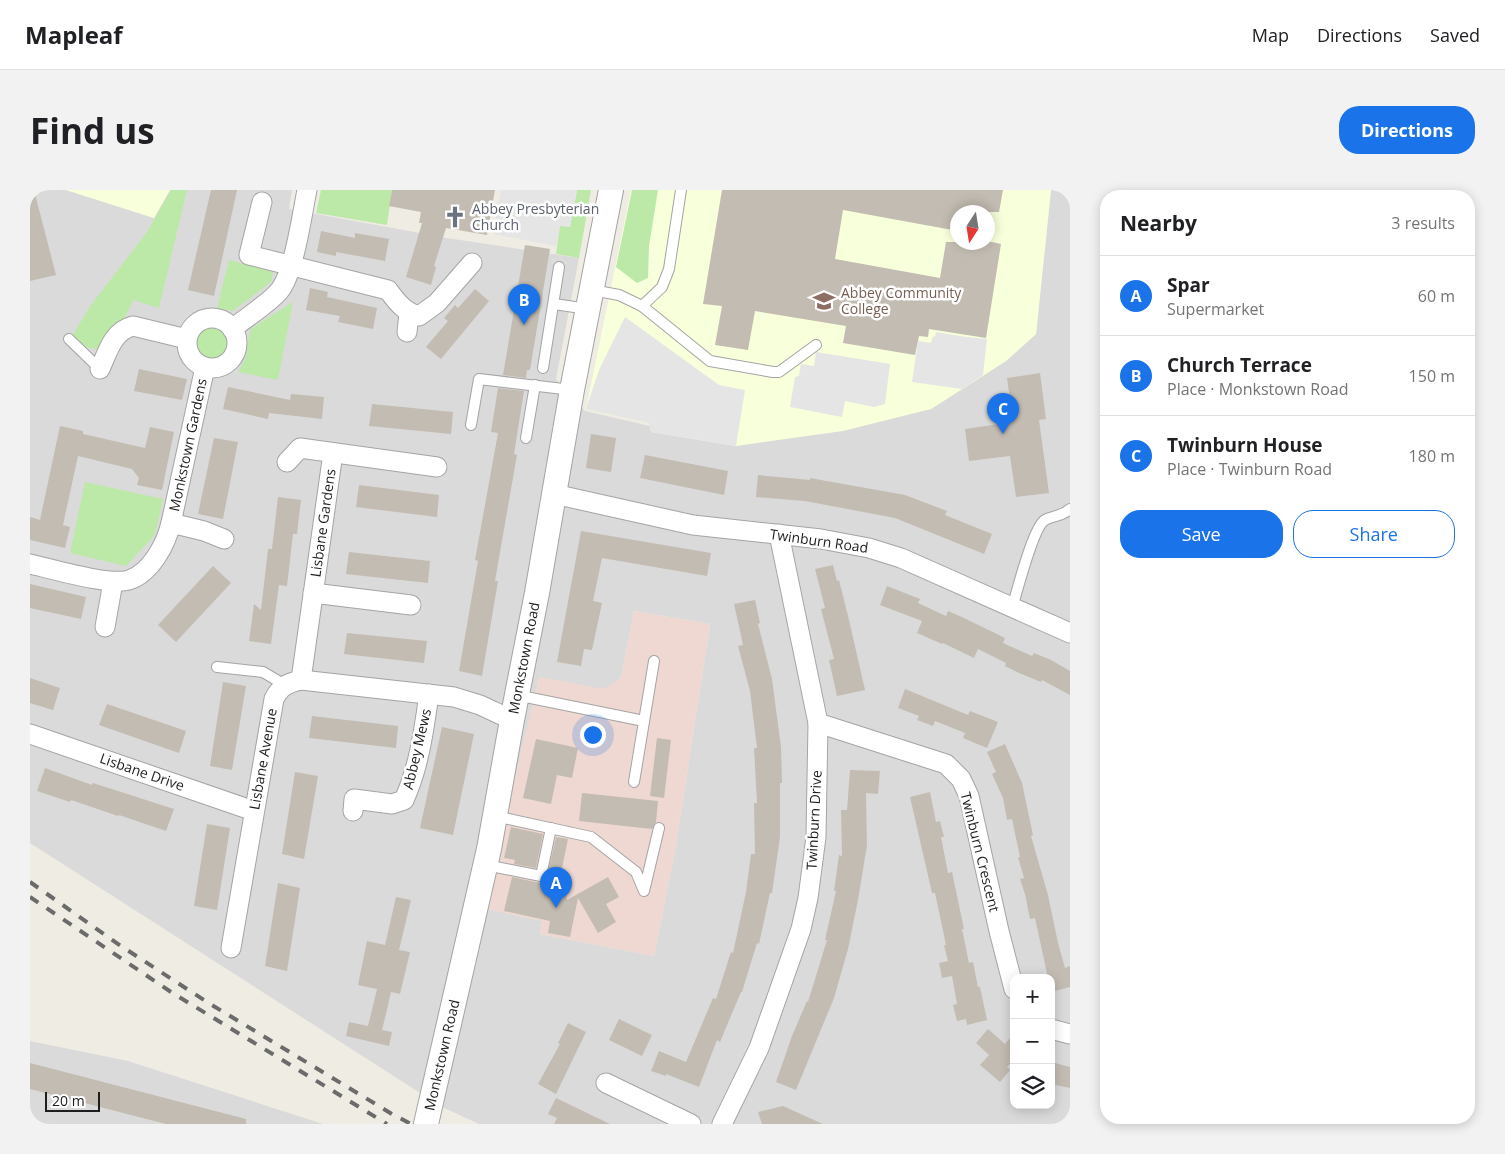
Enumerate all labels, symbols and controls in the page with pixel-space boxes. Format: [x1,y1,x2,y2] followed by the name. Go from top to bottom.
[25,18,123,51] text: Mapleaf
[1252,23,1289,47] text: Map
[1317,23,1402,47] text: Directions
[1430,23,1480,47] text: Saved
[1339,106,1475,154] button: Directions
[30,107,155,154] text: Find us
[472,199,599,234] place label: Abbey Presbyterian Church
[442,204,468,230] church icon: Abbey Presbyterian Church
[950,205,995,250] north arrow
[1120,209,1197,237] text: Nearby
[1391,212,1455,234] text: 3 results
[1167,272,1210,298] text: Spar
[841,283,962,318] place label: Abbey Community College
[508,284,540,325] pin: B
[1130,285,1142,307] text: A
[1418,285,1455,307] text: 60 m
[811,288,837,314] school or university icon: Abbey Community College
[1167,298,1264,320] text: Supermarket
[1167,352,1312,378] text: Church Terrace
[1131,365,1141,387] text: B
[1409,365,1455,387] text: 150 m
[164,376,211,513] street label: Monkstown Gardens
[1167,378,1348,400] text: Place · Monkstown Road
[987,393,1019,434] pin: C
[1167,432,1323,458] text: Twinburn House
[1131,445,1141,467] text: C
[1409,445,1455,467] text: 180 m
[1167,458,1332,480] text: Place · Twinburn Road
[305,467,340,578] street label: Lisbane Gardens
[1120,510,1283,558] button: Save
[1293,510,1455,558] button: Share
[769,524,870,557] street label: Twinburn Road
[503,600,544,715] street label: Monkstown Road
[398,706,435,791] street label: Abbey Mews
[244,707,281,811] street label: Lisbane Avenue
[580,722,606,748] your location
[97,748,187,795] street label: Lisbane Drive
[801,769,826,870] street label: Twinburn Drive
[956,790,1005,914] street label: Twinburn Crescent
[540,867,572,908] pin: A
[1010,974,1055,1109] map controls
[1010,974,1055,1019] button: +
[419,997,464,1112] street label: Monkstown Road
[1010,1019,1055,1064] button: −
[1010,1064,1055,1109] button: layers
[45,1089,100,1112] scale bar
[52,1091,85,1110] text: 20 m

